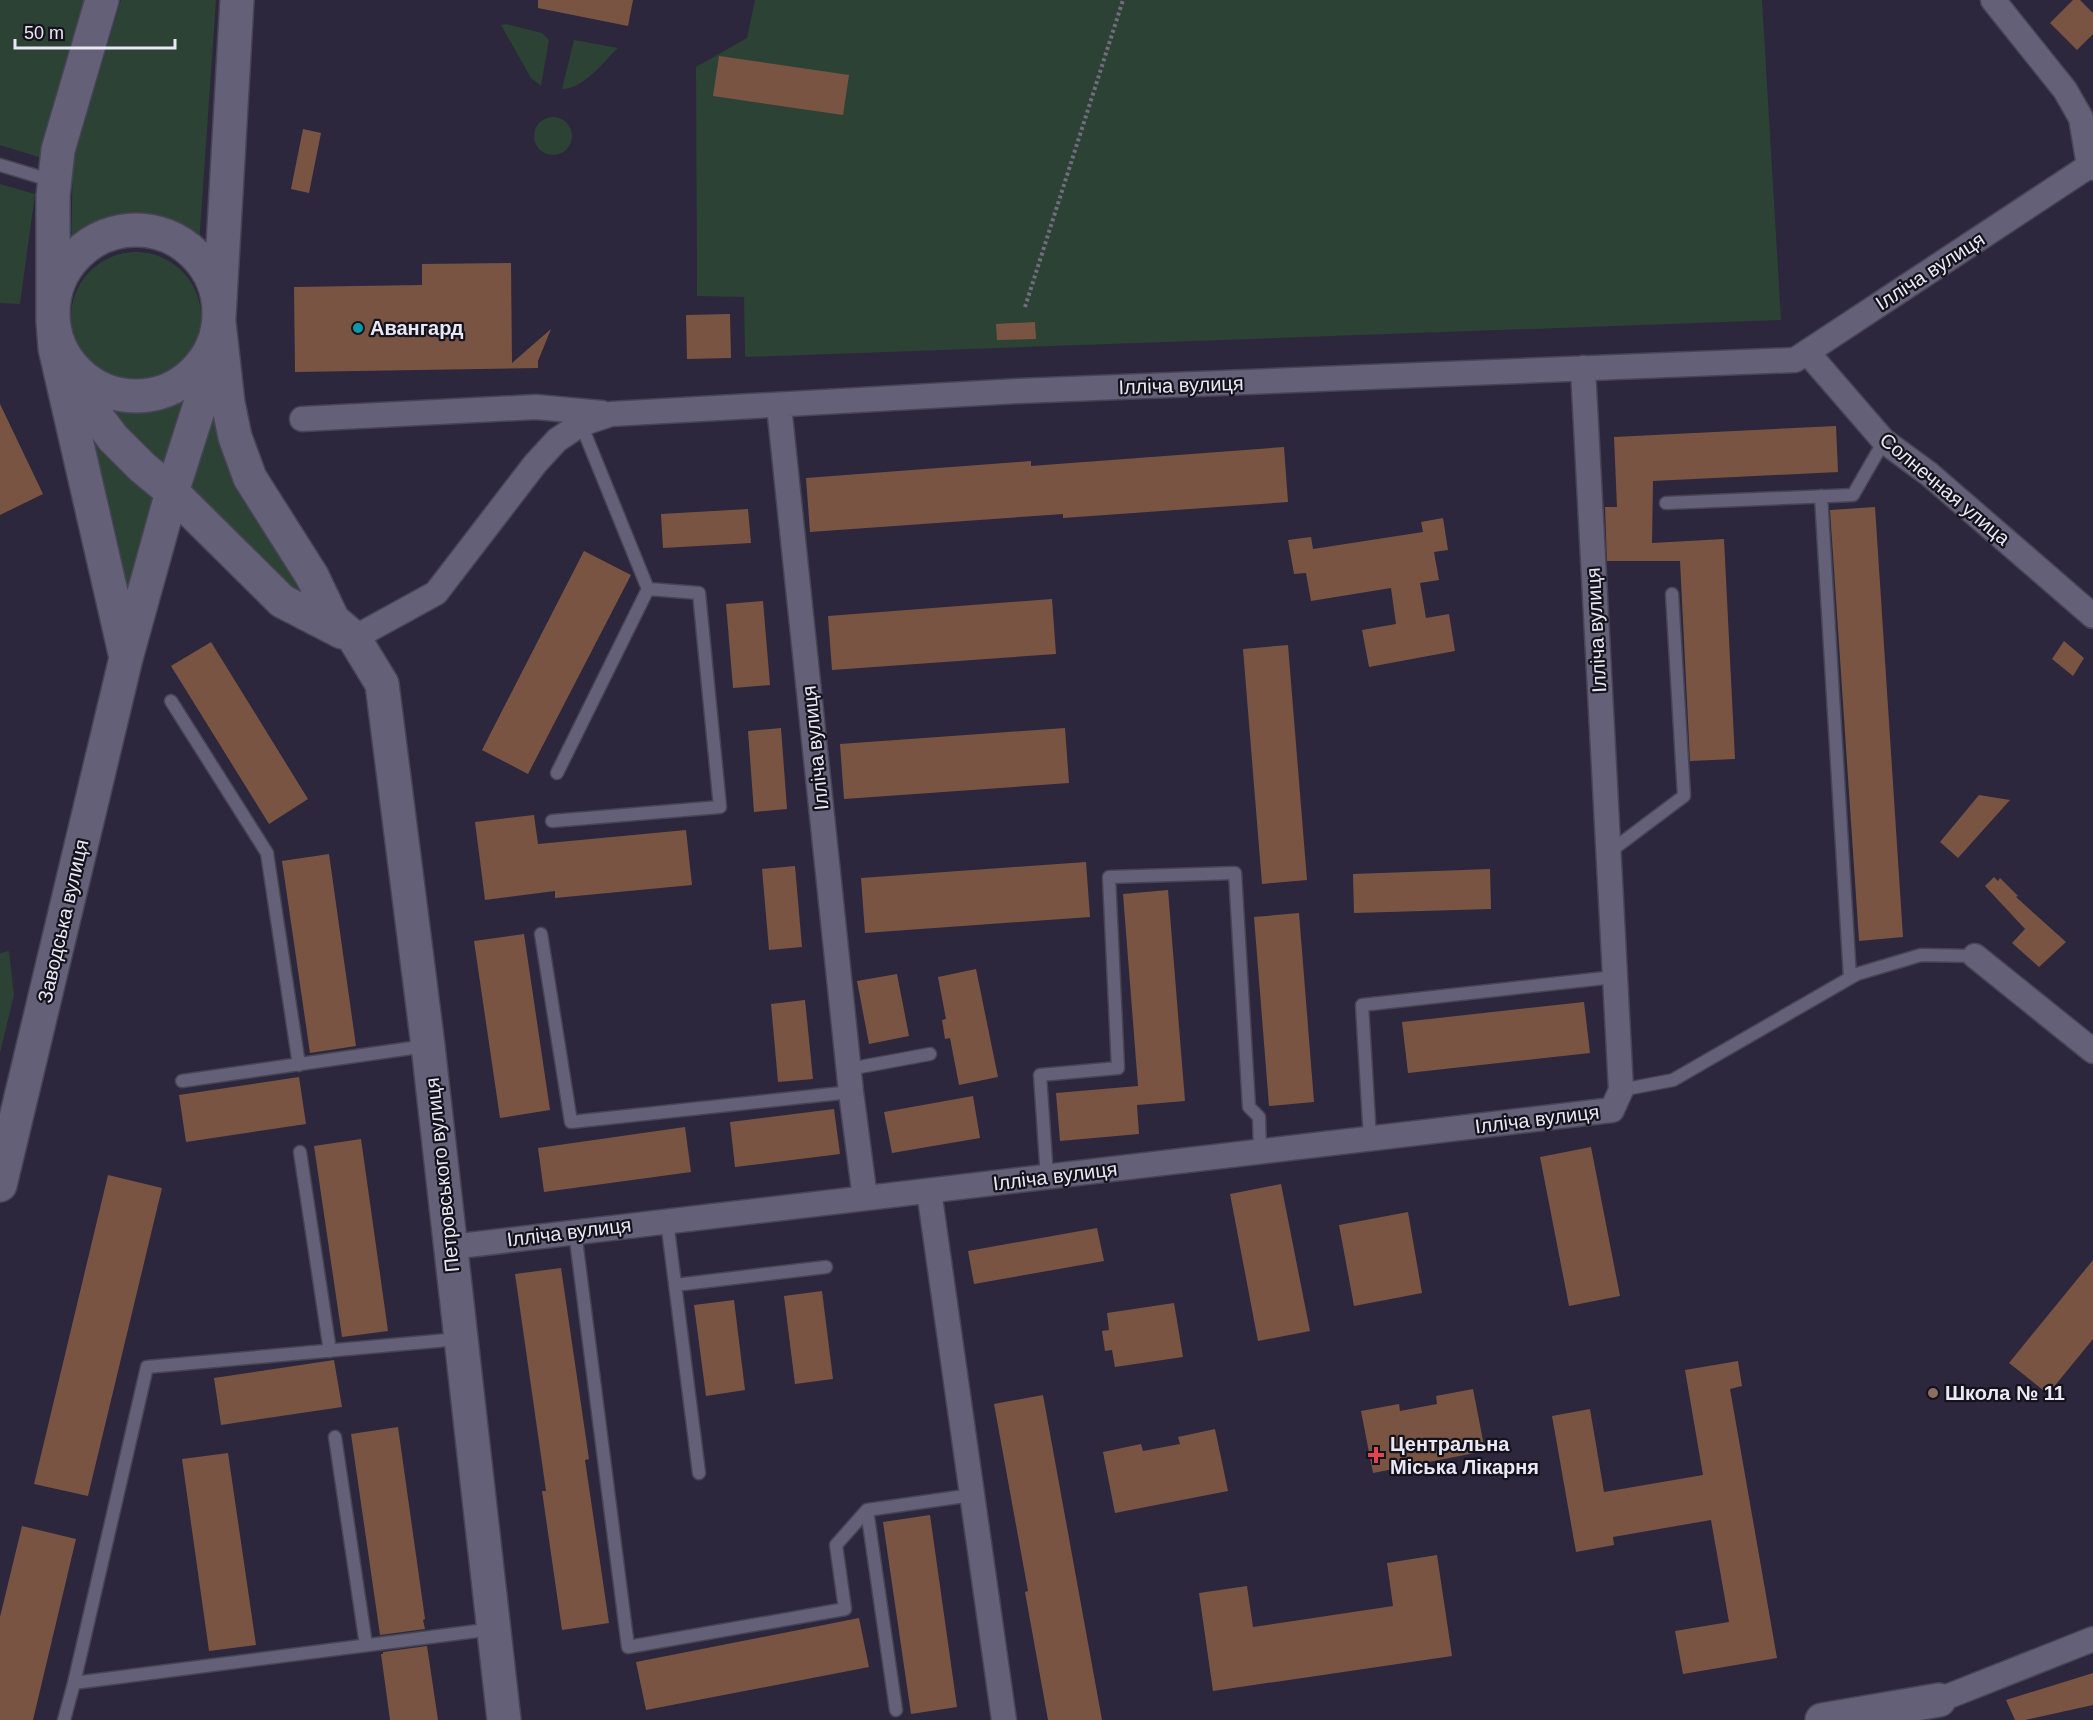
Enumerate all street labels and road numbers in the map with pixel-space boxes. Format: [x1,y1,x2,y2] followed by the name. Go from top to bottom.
[1871,228,1989,314] street label: Ілліча вулиця
[1118,372,1244,398] street label: Ілліча вулиця
[1876,428,2015,550] street label: Солнечная улица
[1582,567,1610,693] street label: Ілліча вулиця
[798,685,832,811] street label: Ілліча вулиця
[33,837,93,1005] street label: Заводська вулиця
[421,1077,463,1273] street label: Петровського вулиця
[1473,1100,1601,1138] street label: Ілліча вулиця
[991,1157,1119,1195] street label: Ілліча вулиця
[505,1213,633,1251] street label: Ілліча вулиця

